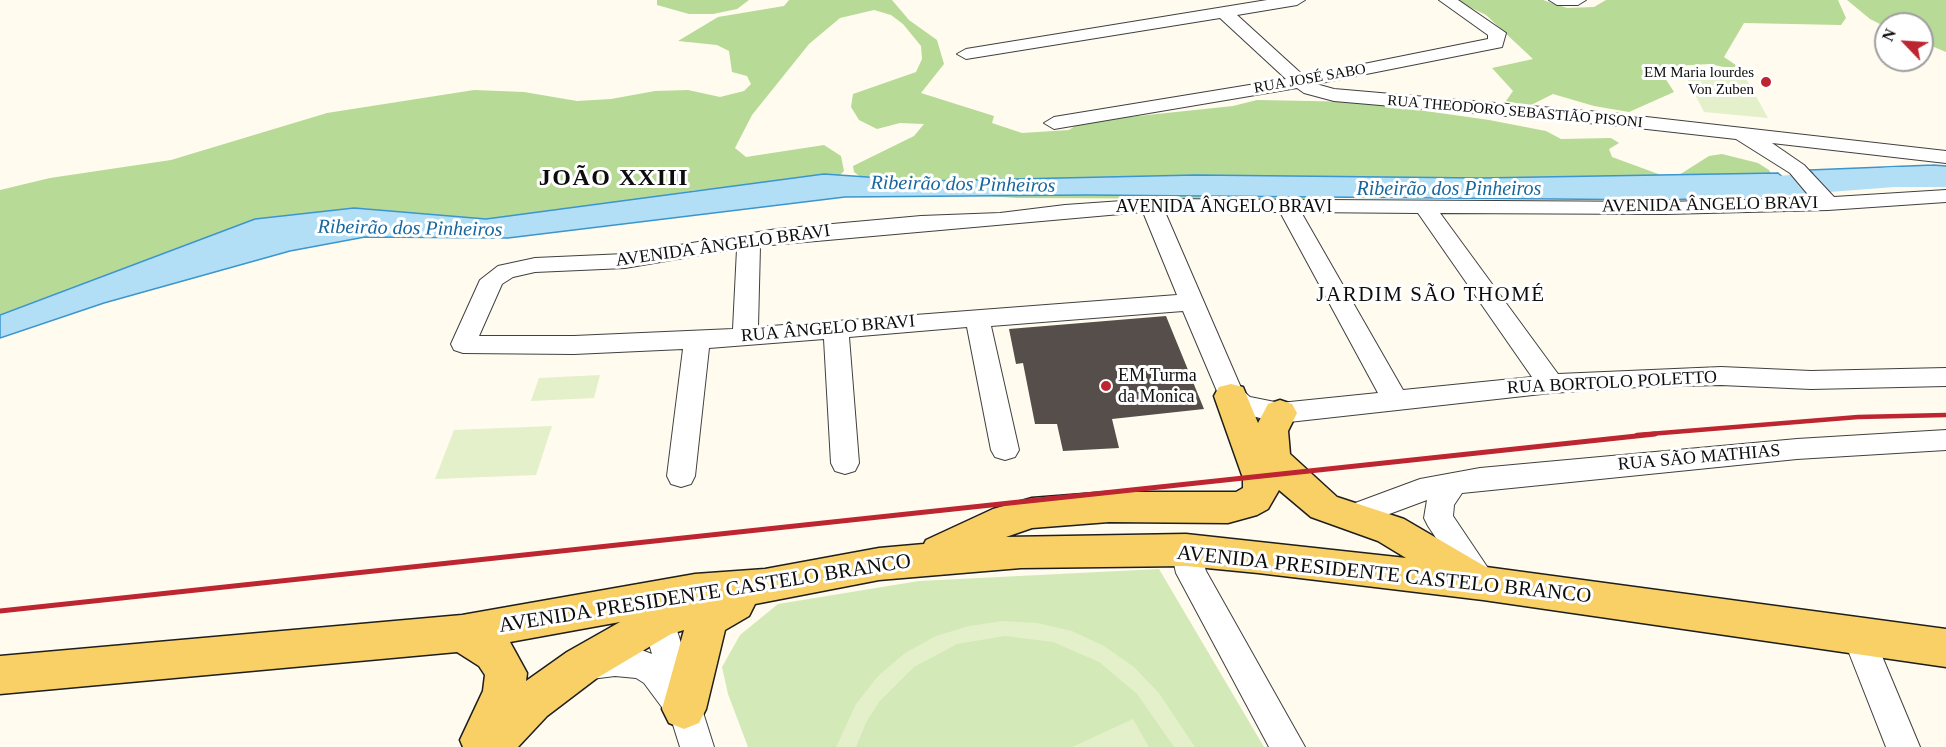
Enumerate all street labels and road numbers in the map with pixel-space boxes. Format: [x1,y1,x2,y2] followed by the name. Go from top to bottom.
[1253,60,1367,98] street label: RUA JOSÉ SABO
[1387,92,1643,132] street label: RUA THEODORO SEBASTIÃO PISONI
[1602,192,1818,218] street label: AVENIDA ÂNGELO BRAVI
[1116,196,1332,218] street label: AVENIDA ÂNGELO BRAVI
[614,220,832,272] street label: AVENIDA ÂNGELO BRAVI
[740,311,916,347] street label: RUA ÂNGELO BRAVI
[1506,367,1718,399] street label: RUA BORTOLO POLETTO
[1617,440,1781,476] street label: RUA SÃO MATHIAS
[1175,541,1593,609] street label: AVENIDA PRESIDENTE CASTELO BRANCO
[497,549,913,639] street label: AVENIDA PRESIDENTE CASTELO BRANCO

